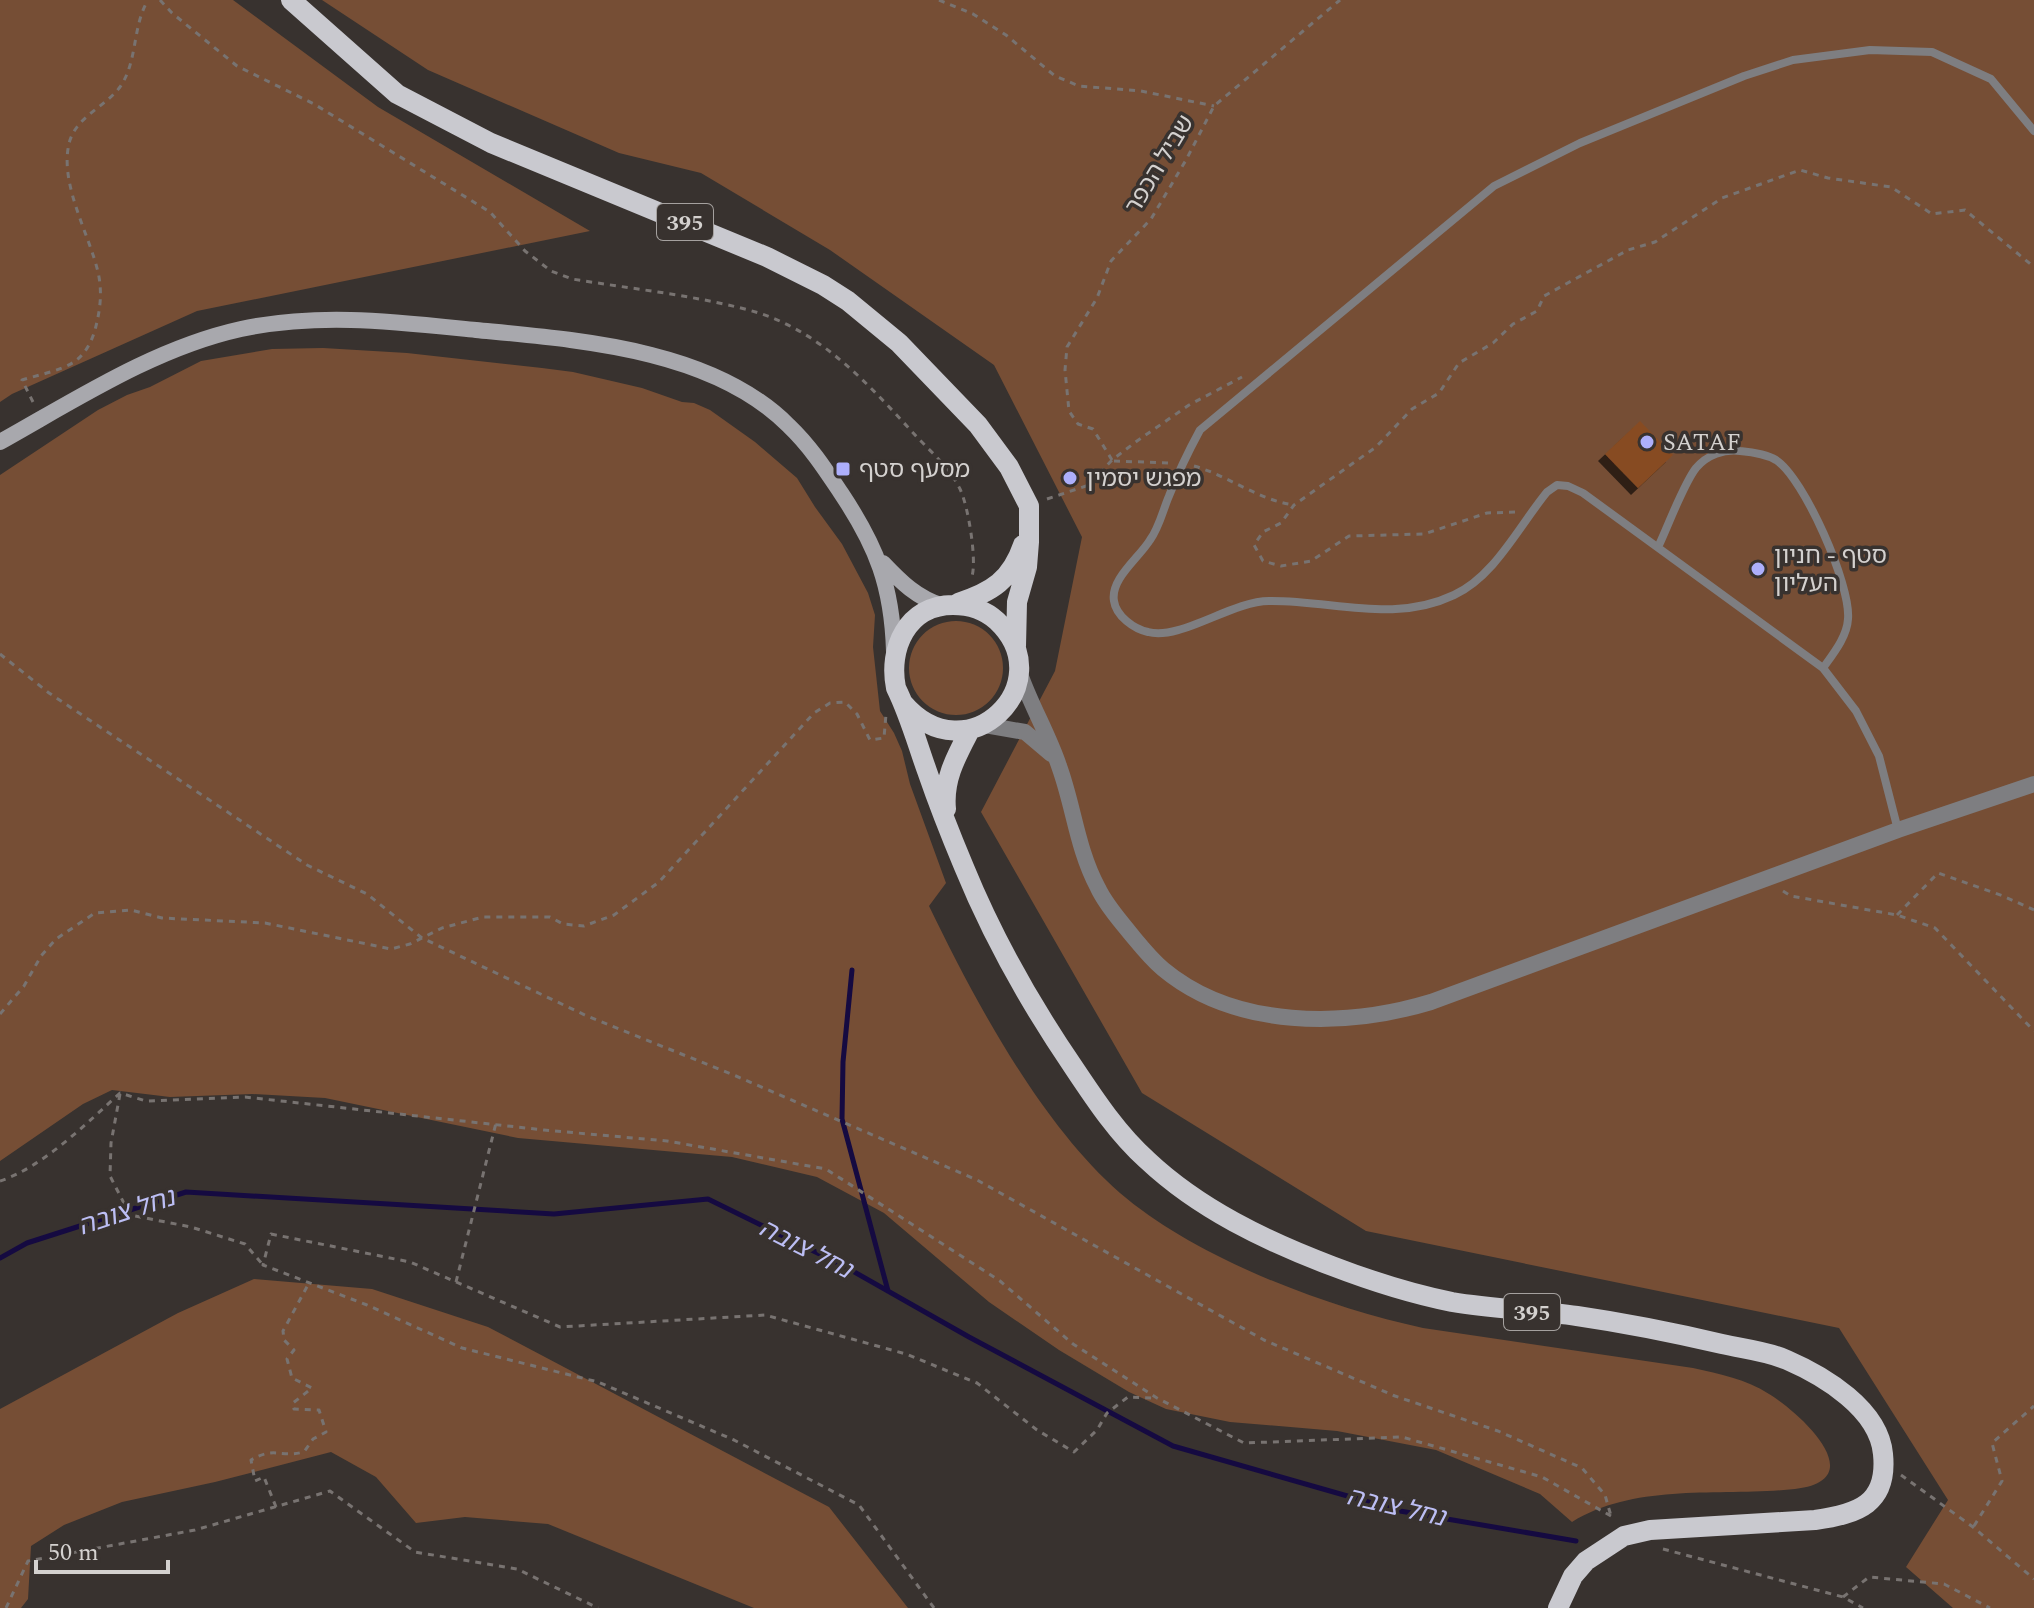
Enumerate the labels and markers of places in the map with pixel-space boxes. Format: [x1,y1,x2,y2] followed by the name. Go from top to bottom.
[1663,425,1741,461] place label: SATAF
[1638,433,1656,451] marker: SATAF
[859,452,970,488] place label: מסעף סטף
[834,460,852,478] marker: מסעף סטף
[1086,461,1201,497] place label: מפגש יסמין
[1061,469,1079,487] marker: מפגש יסמין
[1774,538,1887,602] place label: סטף - חניון העליון
[1749,560,1767,578] marker: סטף - חניון העליון

